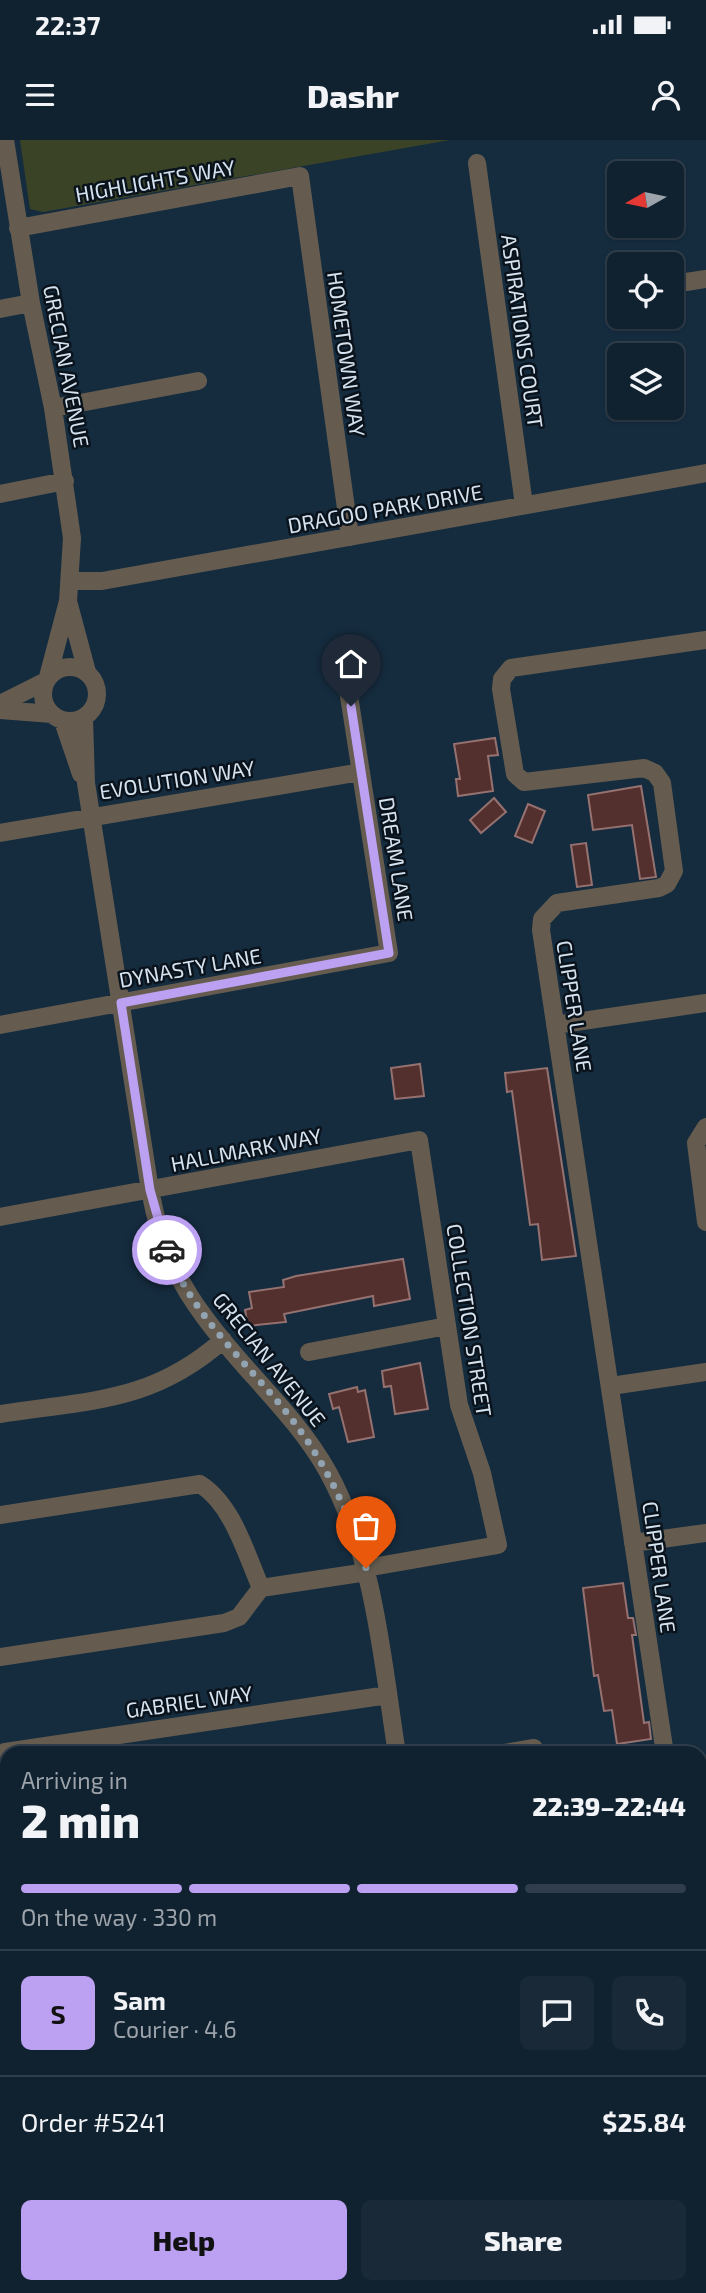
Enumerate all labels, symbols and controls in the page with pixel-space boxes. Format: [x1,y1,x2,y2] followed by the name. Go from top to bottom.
[35,9,100,40] text: 22:37
[21,76,59,114] icon: menu
[307,76,399,114] text: Dashr
[647,76,685,114] icon: person
[73,154,237,206] street label: HIGHLIGHTS WAY
[607,161,684,238] north arrow
[607,161,684,420] map controls
[497,233,549,429] street label: ASPIRATIONS COURT
[607,252,684,329] button: locate
[323,270,371,438] street label: HOMETOWN WAY
[39,283,95,449] street label: GRECIAN AVENUE
[607,343,684,420] button: layers
[286,479,484,537] street label: DRAGOO PARK DRIVE
[321,634,381,706] pin
[332,645,370,683] icon: home
[97,754,257,804] street label: EVOLUTION WAY
[375,795,419,923] street label: DREAM LANE
[552,938,598,1074] street label: CLIPPER LANE
[117,942,263,992] street label: DYNASTY LANE
[168,1122,324,1176] street label: HALLMARK WAY
[132,1215,202,1285] courier
[442,1222,498,1418] street label: COLLECTION STREET
[148,1231,186,1269] icon: car
[208,1287,332,1431] street label: GRECIAN AVENUE
[336,1496,396,1568] pin
[638,1499,682,1635] street label: CLIPPER LANE
[347,1507,385,1545] icon: bag
[124,1680,254,1722] street label: GABRIEL WAY
[21,1766,128,1794] text: Arriving in
[532,1790,686,1821] text: 22:39–22:44
[21,1792,140,1847] text: 2 min
[21,1903,217,1931] text: On the way · 330 m
[520,1976,594,2050] button: chat
[612,1976,686,2050] button: phone
[113,1984,166,2015] text: Sam
[50,1998,66,2029] text: S
[113,2015,237,2043] text: Courier · 4.6
[21,2106,166,2137] text: Order #5241
[602,2106,686,2137] text: $25.84
[21,2200,347,2280] button: Help
[361,2200,686,2280] button: Share

